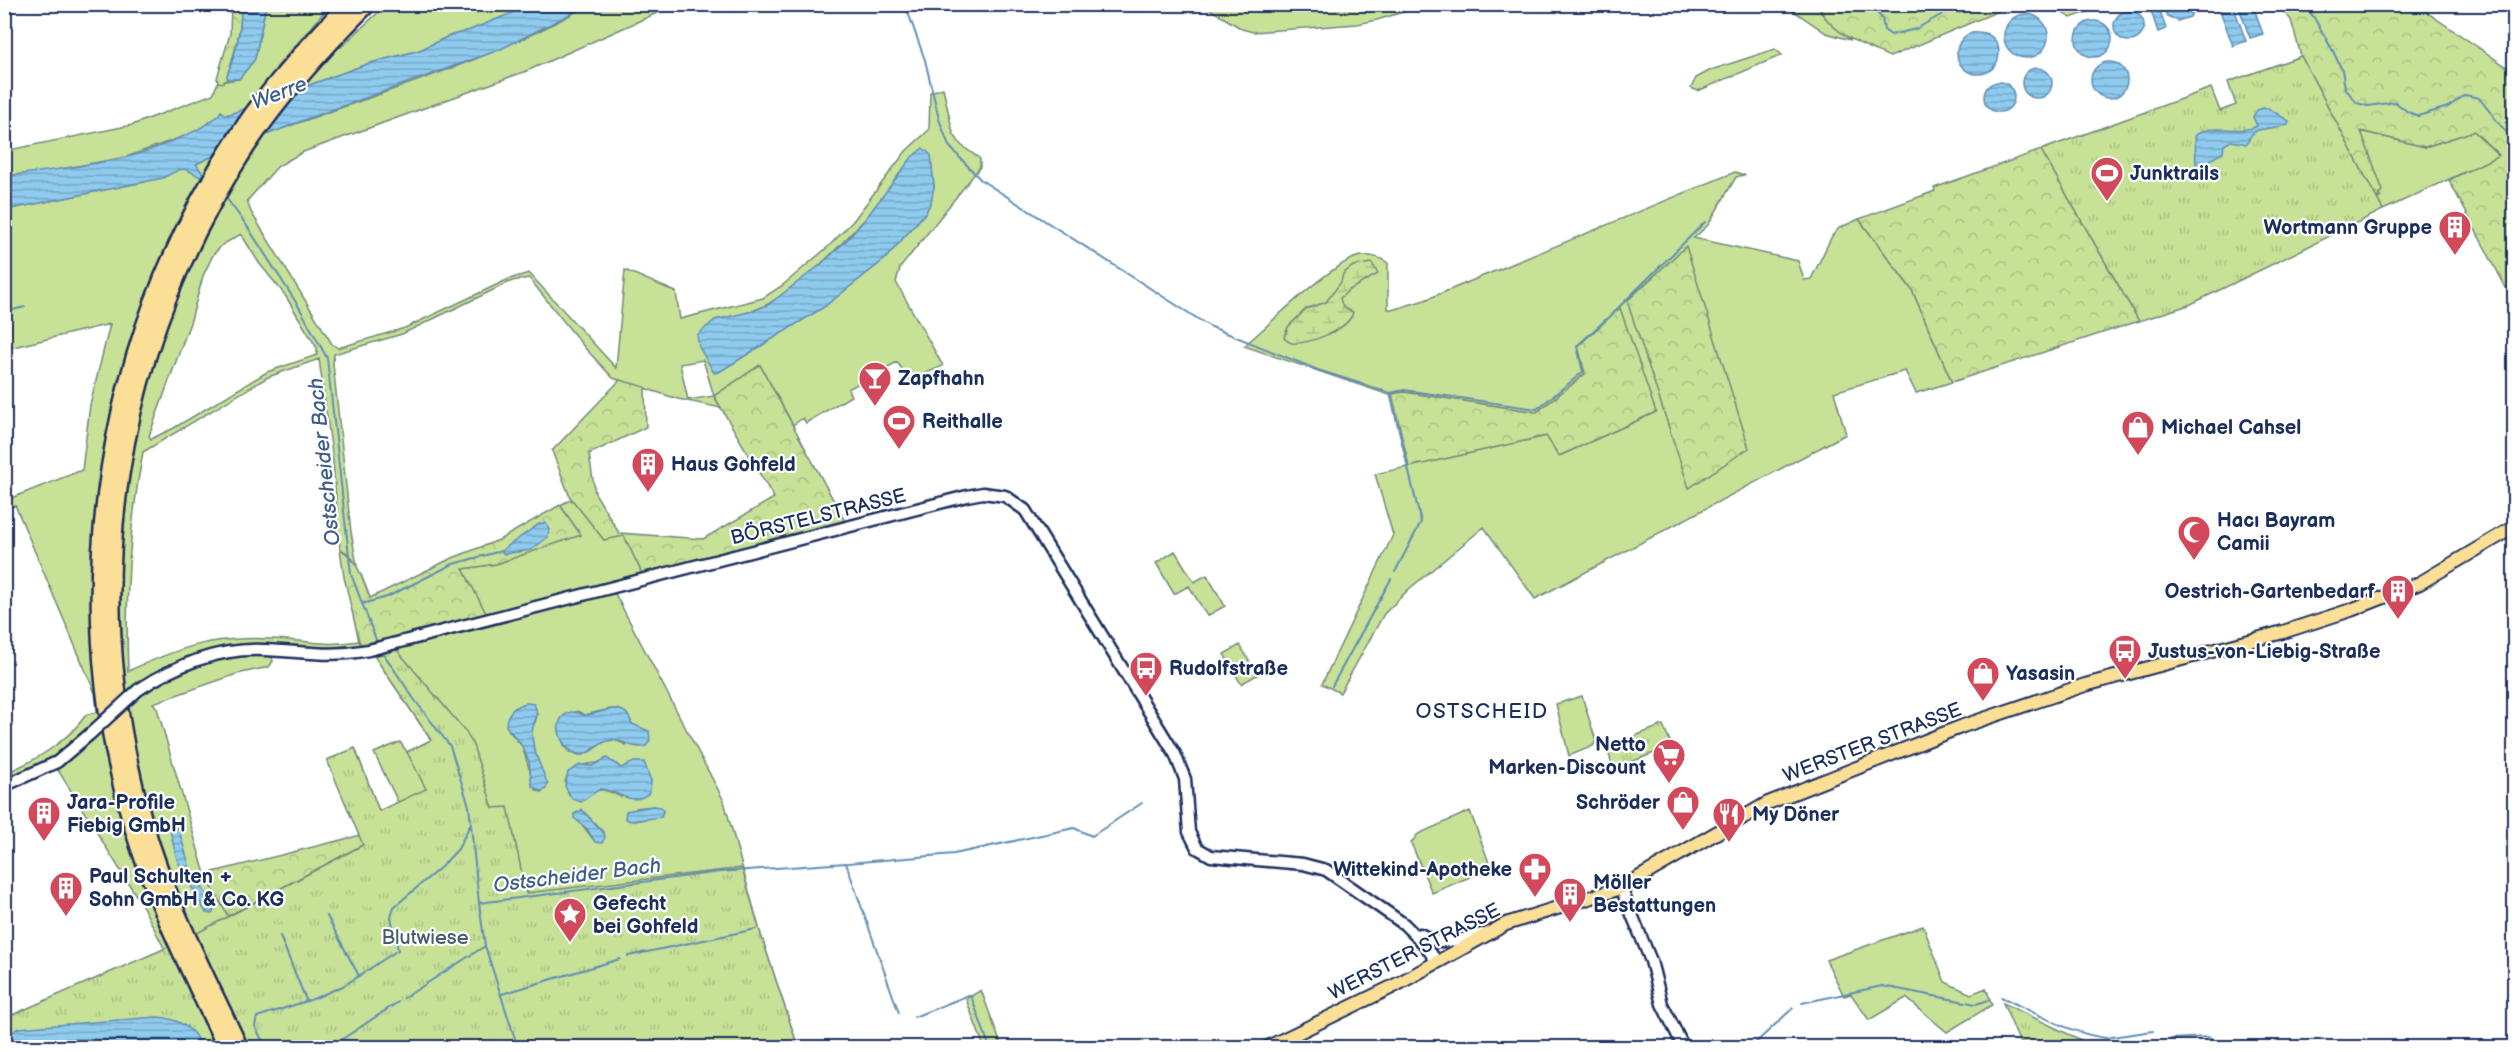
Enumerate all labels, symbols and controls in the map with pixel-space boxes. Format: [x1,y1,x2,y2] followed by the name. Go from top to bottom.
[248,72,310,115] water label: Werre
[2089,155,2125,202] sports icon: Junktrails
[2130,162,2219,186] place label: Junktrails
[2437,209,2473,256] building icon: Wortmann Gruppe
[2264,216,2432,240] place label: Wortmann Gruppe
[857,360,893,407] bar icon: Zapfhahn
[898,367,985,391] place label: Zapfhahn
[303,376,346,547] water label: Ostscheider Bach
[881,403,917,450] sports icon: Reithalle
[2120,409,2156,456] shop icon: Michael Cahsel
[922,410,1003,434] place label: Reithalle
[2161,416,2301,440] place label: Michael Cahsel
[630,446,666,493] building icon: Haus Gohfeld
[671,453,796,477] place label: Haus Gohfeld
[728,483,908,550] street label: BÖRSTELSTRASSE
[2217,509,2335,556] place label: Hacı Bayram Camii
[2176,514,2212,561] mosque icon: Hacı Bayram Camii
[2380,573,2416,620] building icon: Oestrich-Gartenbedarf
[2165,580,2376,604] place label: Oestrich-Gartenbedarf
[2107,633,2143,680] bus stop icon: Justus-von-Liebig-Straße
[2148,640,2381,664] place label: Justus-von-Liebig-Straße
[1128,650,1164,697] bus stop icon: Rudolfstraße
[1965,655,2001,702] shop icon: Yasasin
[1169,657,1288,681] place label: Rudolfstraße
[2006,662,2075,686] place label: Yasasin
[1780,698,1965,788] street label: WERSTER STRASSE
[1415,699,1549,724] district label: OSTSCHEID
[1488,733,1646,780] place label: Netto Marken-Discount
[1651,737,1687,784] supermarket icon: Netto Marken-Discount
[1665,784,1701,831] shop icon: Schröder
[67,791,186,838] place label: Jara-Profile Fiebig GmbH
[1576,791,1661,815] place label: Schröder
[26,795,62,842] building icon: Jara-Profile Fiebig GmbH
[1711,796,1747,843] restaurant icon: My Döner
[1752,803,1840,827] place label: My Döner
[1517,851,1553,898] pharmacy icon: Wittekind-Apotheke
[492,853,663,898] water label: Ostscheider Bach
[1333,858,1512,882] place label: Wittekind-Apotheke
[89,865,284,912] place label: Paul Schulten + Sohn GmbH & Co. KG
[48,870,84,917] building icon: Paul Schulten + Sohn GmbH & Co. KG
[1593,871,1716,918] place label: Möller Bestattungen
[1552,876,1588,923] building icon: Möller Bestattungen
[593,892,699,939] place label: Gefecht bei Gohfeld
[552,896,588,943] place icon: Gefecht bei Gohfeld
[1325,898,1504,1006] street label: WERSTER STRASSE
[381,926,469,950] park label: Blutwiese

